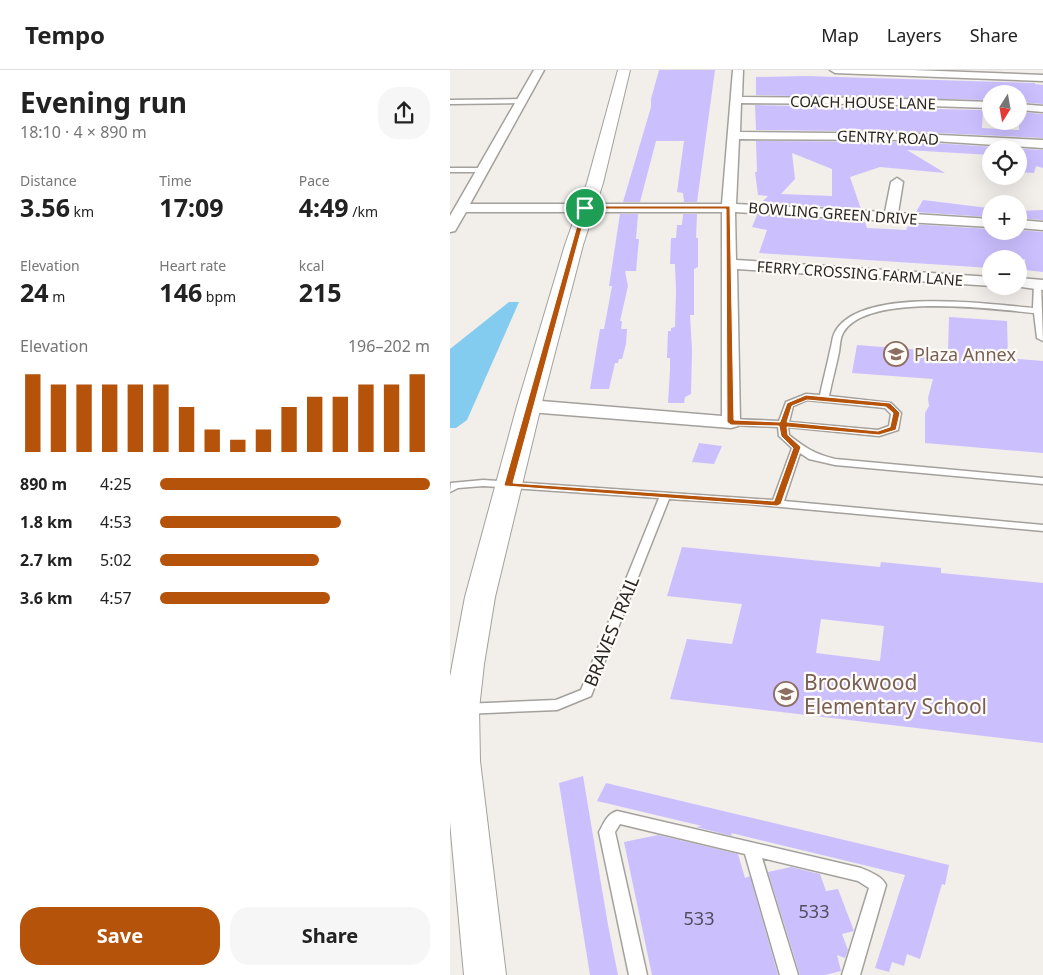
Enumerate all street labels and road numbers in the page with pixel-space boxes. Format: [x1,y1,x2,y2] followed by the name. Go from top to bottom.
[790,91,936,113] street label: COACH HOUSE LANE
[837,125,939,149] street label: GENTRY ROAD
[748,197,918,229] street label: BOWLING GREEN DRIVE
[756,256,964,290] street label: FERRY CROSSING FARM LANE
[578,572,644,690] street label: BRAVES TRAIL

